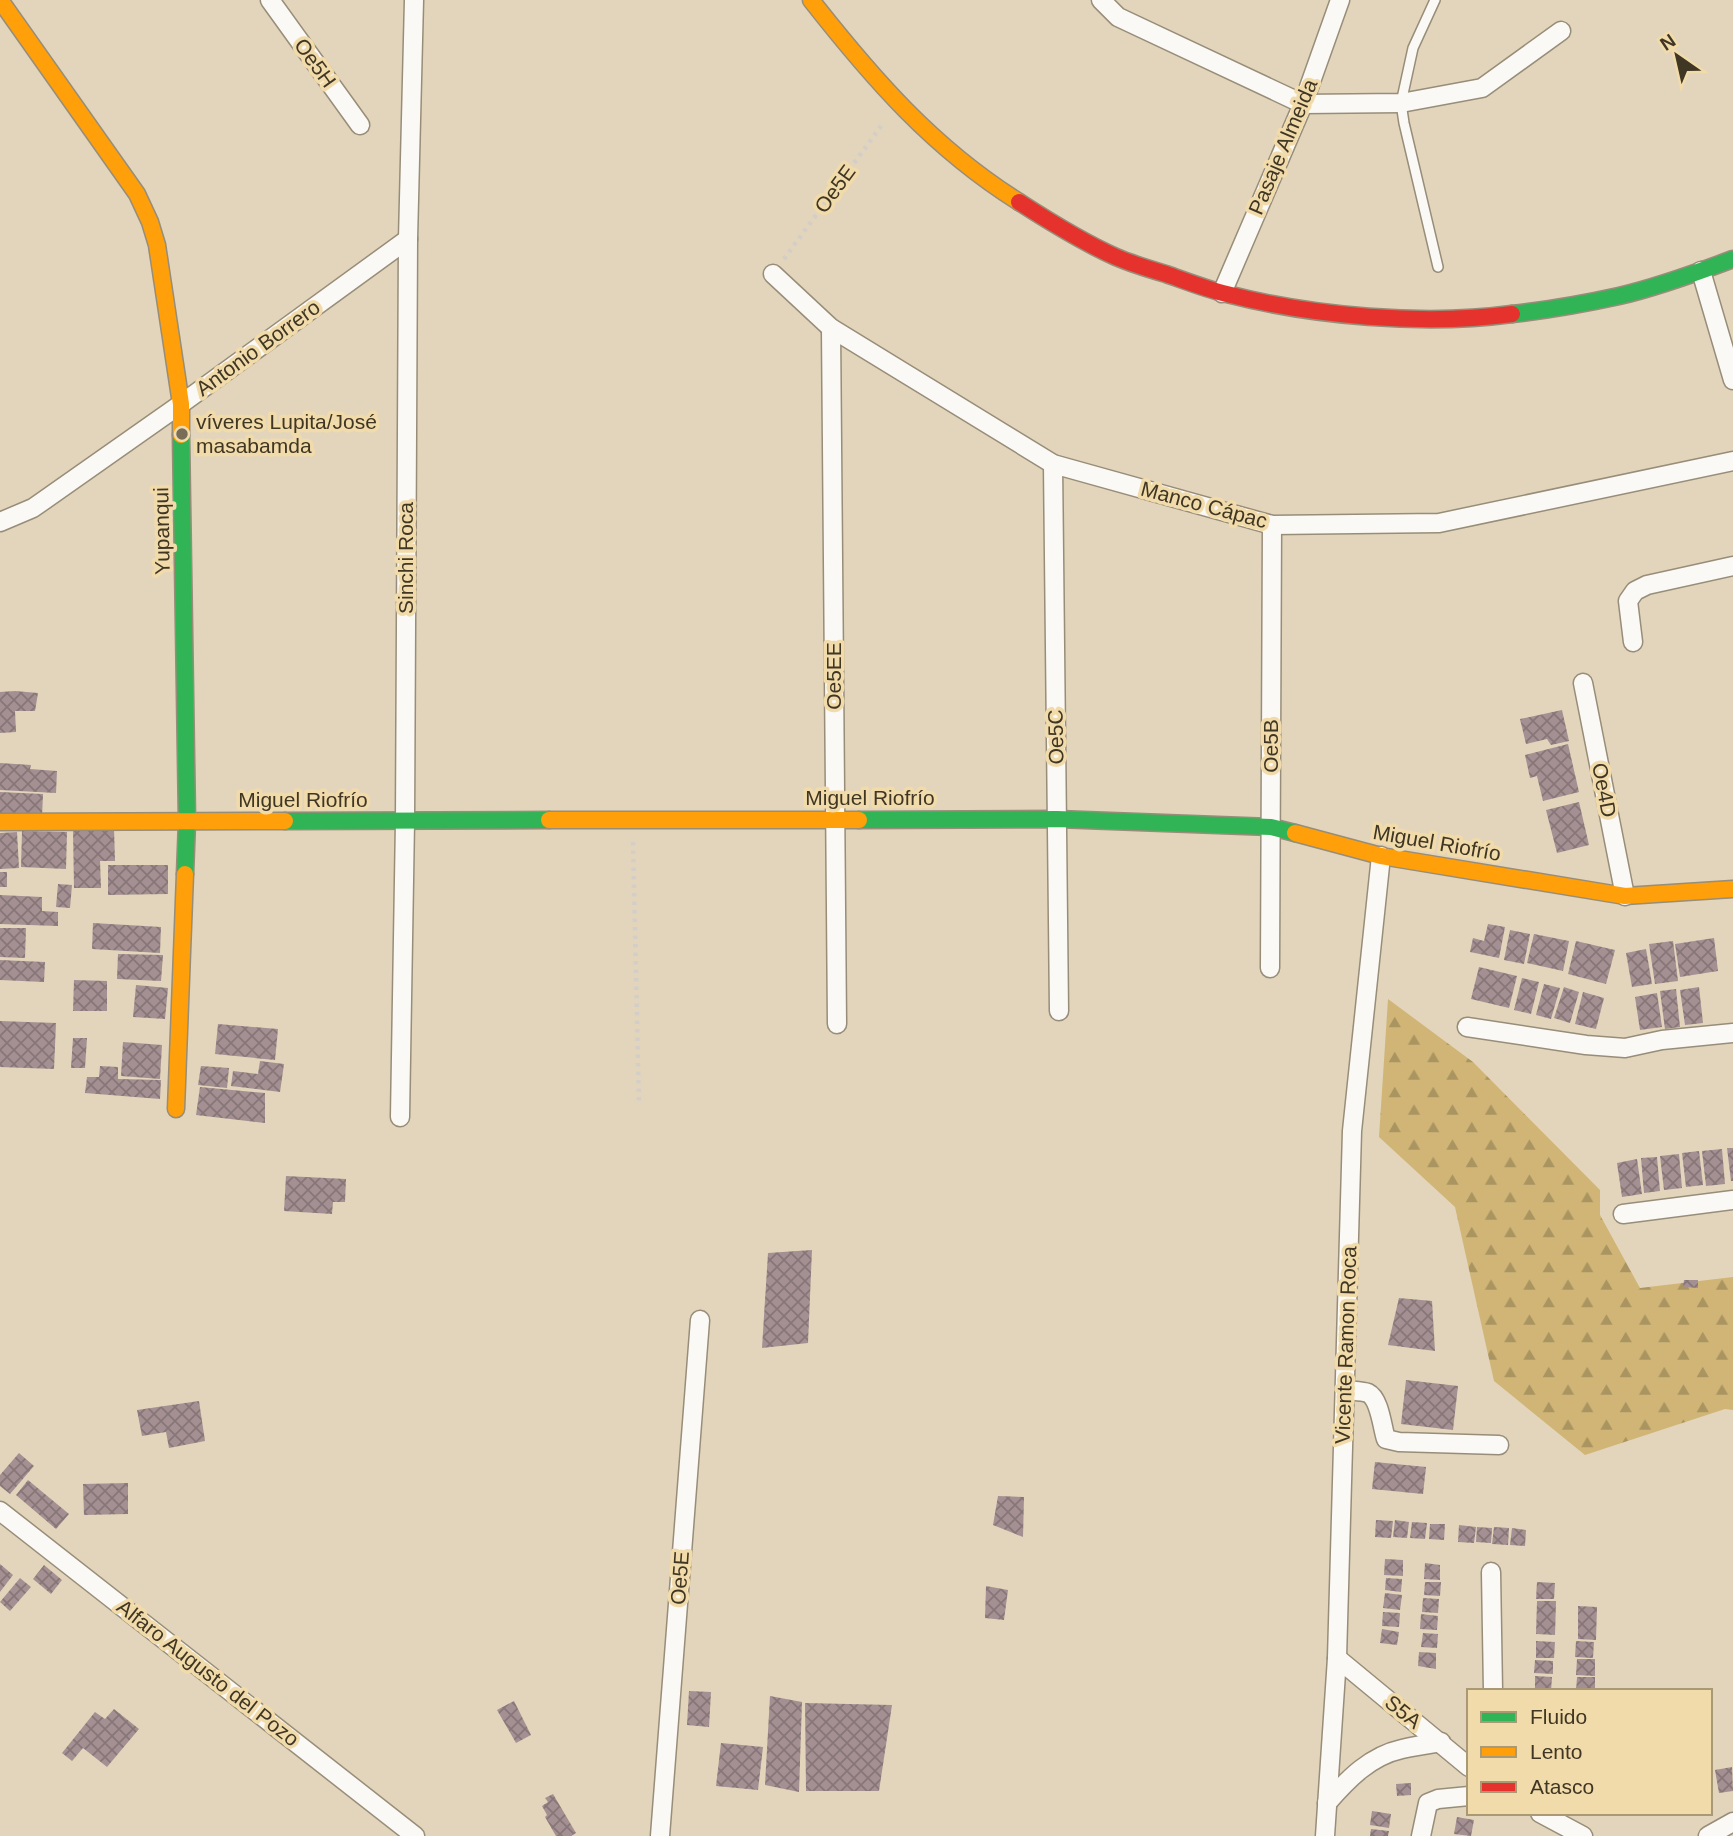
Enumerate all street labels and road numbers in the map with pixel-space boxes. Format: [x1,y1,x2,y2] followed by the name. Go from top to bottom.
[290,34,341,92] street label: Oe5H
[1244,75,1322,218] street label: Pasaje Almeida
[810,160,860,217] street label: Oe5E
[191,295,324,400] street label: Antonio Borrero
[1139,477,1270,532] street label: Manco Cápac
[149,487,174,575] street label: Yupanqui
[394,502,417,614] street label: Sinchi Roca
[822,642,845,710] street label: Oe5EE
[1044,709,1067,765] street label: Oe5C
[1259,719,1282,773] street label: Oe5B
[1588,761,1621,819] street label: Oe4D
[805,786,935,809] street label: Miguel Riofrío
[238,788,368,811] street label: Miguel Riofrío
[1371,820,1503,865] street label: Miguel Riofrío
[1331,1245,1360,1444] street label: Vicente Ramon Roca
[666,1550,693,1606] street label: Oe5E
[113,1595,304,1751] street label: Alfaro Augusto del Pozo
[1381,1690,1426,1733] street label: S5A

